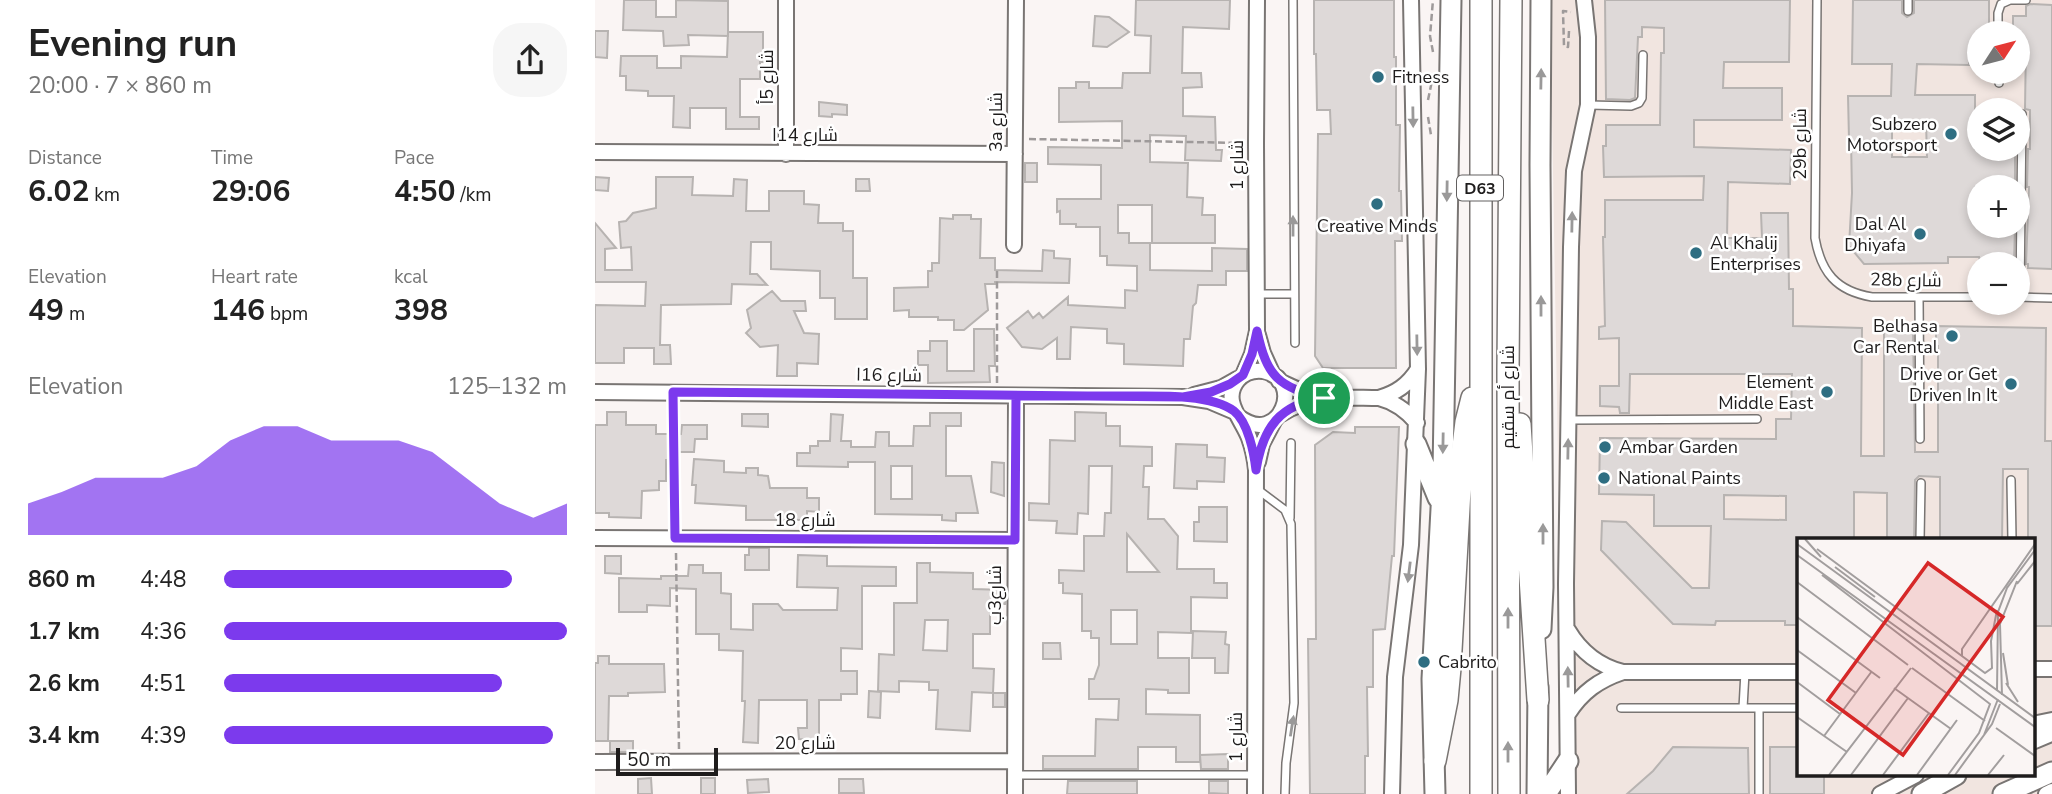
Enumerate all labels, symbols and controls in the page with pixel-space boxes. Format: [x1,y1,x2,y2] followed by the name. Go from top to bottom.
[28,18,237,69] text: Evening run
[1967,21,2030,84] north arrow
[1967,21,2030,315] map controls
[493,23,567,97] button: share
[755,49,779,105] street label: شارع 5أ
[1392,65,1449,89] place label: Fitness
[1535,68,1546,90] one-way arrow
[1370,69,1386,85] marker: Fitness
[28,70,212,101] text: 20:00 · 7 × 860 m
[984,92,1008,152] street label: 3a شارع
[1967,98,2030,161] button: layers
[1407,106,1419,128] one-way arrow
[1788,108,1812,180] street label: 29b شارع
[1847,112,1938,157] place label: Subzero Motorsport
[772,123,838,147] street label: شارع 14ا
[1943,126,1959,142] marker: Subzero Motorsport
[1225,140,1249,190] street label: شارع 1
[28,145,102,171] text: Distance
[211,145,253,171] text: Time
[394,145,434,171] text: Pace
[28,171,89,212] text: 6.02
[211,171,290,212] text: 29:06
[394,171,455,212] text: 4:50
[1967,175,2030,238] button: +
[1457,176,1503,200] road number: D63
[1441,180,1453,202] one-way arrow
[89,182,120,208] text: km
[455,182,491,208] text: /km
[1369,196,1385,212] marker: Creative Minds
[1566,211,1578,233] one-way arrow
[1844,212,1907,257] place label: Dal Al Dhiyafa
[1317,214,1437,238] place label: Creative Minds
[1287,215,1299,237] one-way arrow
[1912,226,1928,242] marker: Dal Al Dhiyafa
[1710,231,1801,276] place label: Al Khalij Enterprises
[1688,245,1704,261] marker: Al Khalij Enterprises
[1967,252,2030,315] button: −
[28,264,107,290] text: Elevation
[211,264,298,290] text: Heart rate
[394,264,428,290] text: kcal
[1870,267,1942,293] street label: 28b شارع
[28,290,64,331] text: 49
[211,290,265,331] text: 146
[394,290,448,331] text: 398
[1535,295,1547,317] one-way arrow
[64,301,85,327] text: m
[265,301,308,327] text: bpm
[1853,314,1939,359] place label: Belhasa Car Rental
[1944,328,1960,344] marker: Belhasa Car Rental
[1411,334,1423,356] one-way arrow
[1496,345,1520,449] street label: شارع أم سقيم
[856,362,922,388] street label: شارع 16ا
[1900,362,1998,407] place label: Drive or Get Driven In It
[1294,368,1354,428] pin
[1718,370,1814,415] place label: Element Middle East
[28,371,123,402] text: Elevation
[447,371,567,402] text: 125–132 m
[2003,376,2019,392] marker: Drive or Get Driven In It
[1305,379,1343,417] icon: arrive
[1819,384,1835,400] marker: Element Middle East
[1437,432,1449,454] one-way arrow
[1619,435,1738,459] place label: Ambar Garden
[1563,438,1574,460] one-way arrow
[1597,439,1613,455] marker: Ambar Garden
[1618,466,1741,490] place label: National Paints
[1596,470,1612,486] marker: National Paints
[774,508,836,532] street label: شارع 18
[1537,523,1549,545] one-way arrow
[1797,538,2035,776] inset map
[1403,561,1414,583] one-way arrow
[28,564,96,595] text: 860 m
[140,564,187,595] text: 4:48
[983,565,1007,625] street label: شارع3ب
[1502,607,1514,629] one-way arrow
[28,616,100,647] text: 1.7 km
[140,616,187,647] text: 4:36
[1438,650,1497,674] place label: Cabrito
[1416,654,1432,670] marker: Cabrito
[1562,666,1573,688] one-way arrow
[28,668,100,699] text: 2.6 km
[140,668,187,699] text: 4:51
[1224,712,1248,762] street label: شارع 1
[1287,715,1298,737] one-way arrow
[28,720,100,751] text: 3.4 km
[140,720,187,751] text: 4:39
[774,731,836,755] street label: شارع 20
[1502,741,1514,763] one-way arrow
[616,745,717,777] scale bar
[627,747,671,773] text: 50 m

